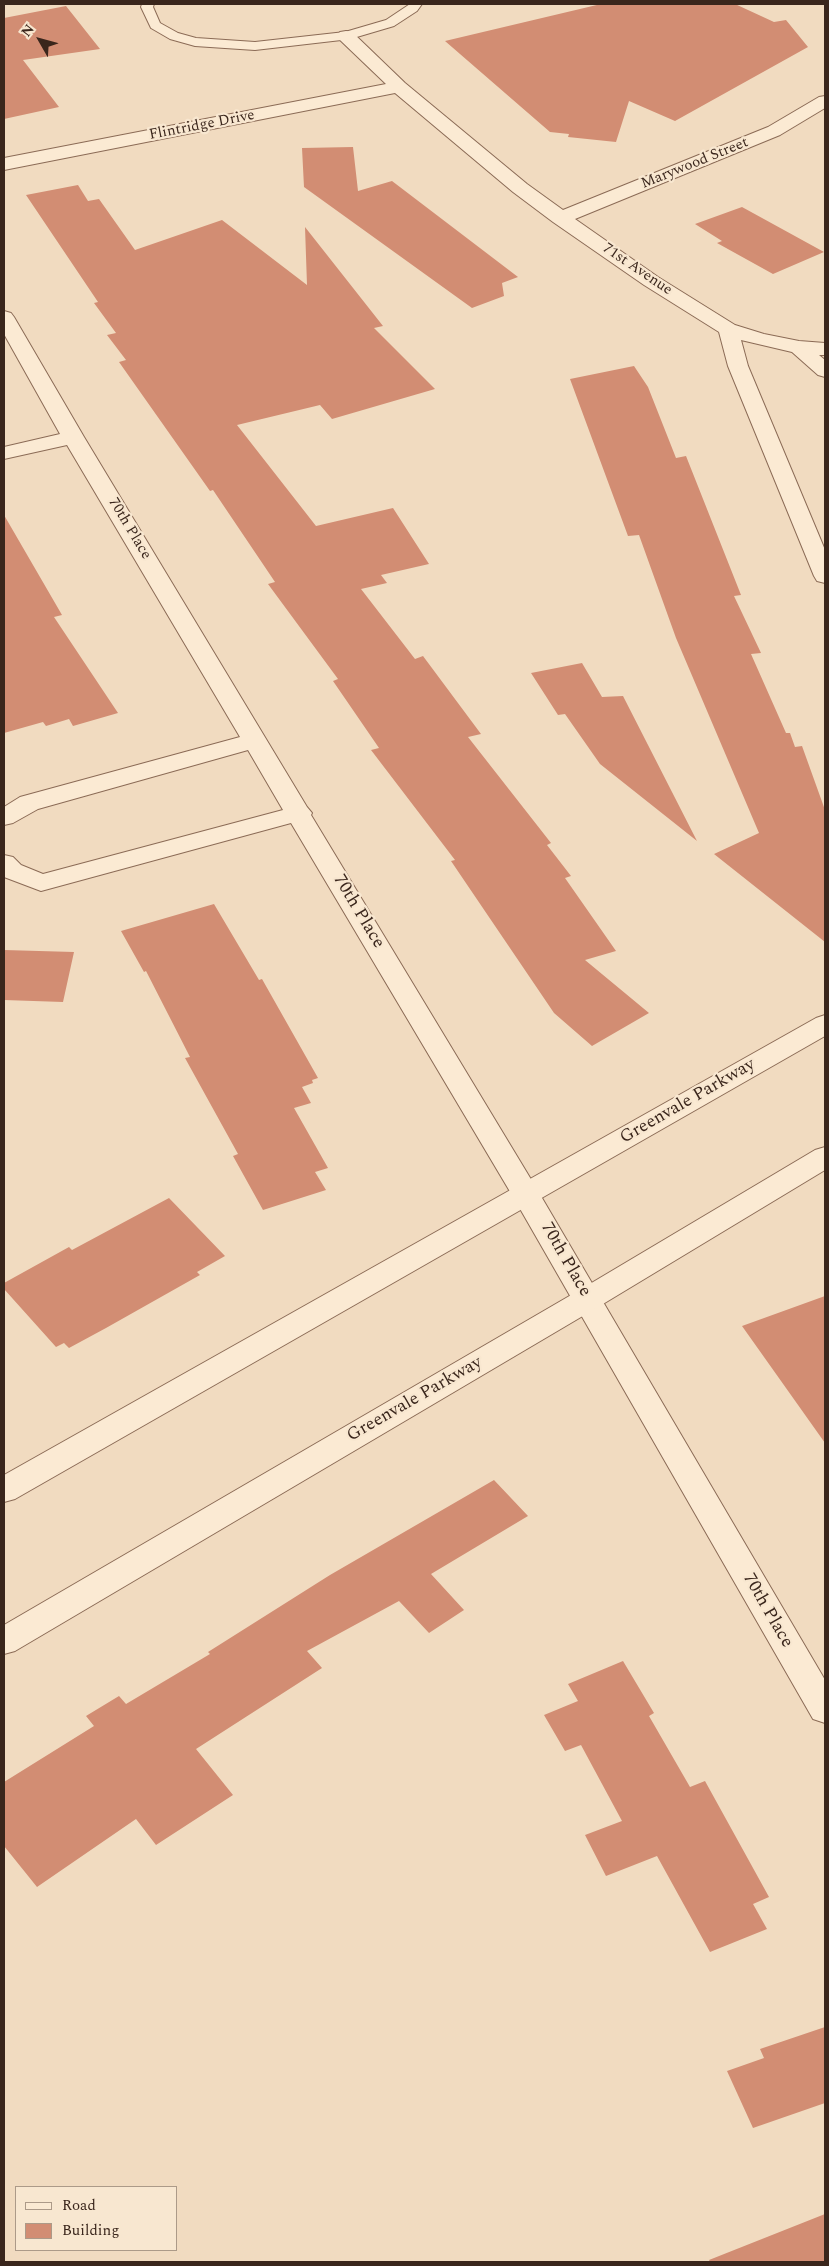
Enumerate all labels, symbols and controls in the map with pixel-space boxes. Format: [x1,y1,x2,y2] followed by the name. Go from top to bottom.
[15,15,65,65] north arrow
[16,19,40,41] text: N
[148,107,256,145] street label: Flintridge Drive
[639,134,751,194] street label: Marywood Street
[599,240,675,300] street label: 71st Avenue
[104,495,154,563] street label: 70th Place
[328,871,388,953] street label: 70th Place
[617,1055,759,1149] street label: Greenvale Parkway
[535,1219,595,1301] street label: 70th Place
[344,1353,486,1447] street label: Greenvale Parkway
[737,1570,797,1652] street label: 70th Place
[15,2186,178,2251] legend
[62,2194,96,2217] text: Road
[62,2219,119,2242] text: Building

